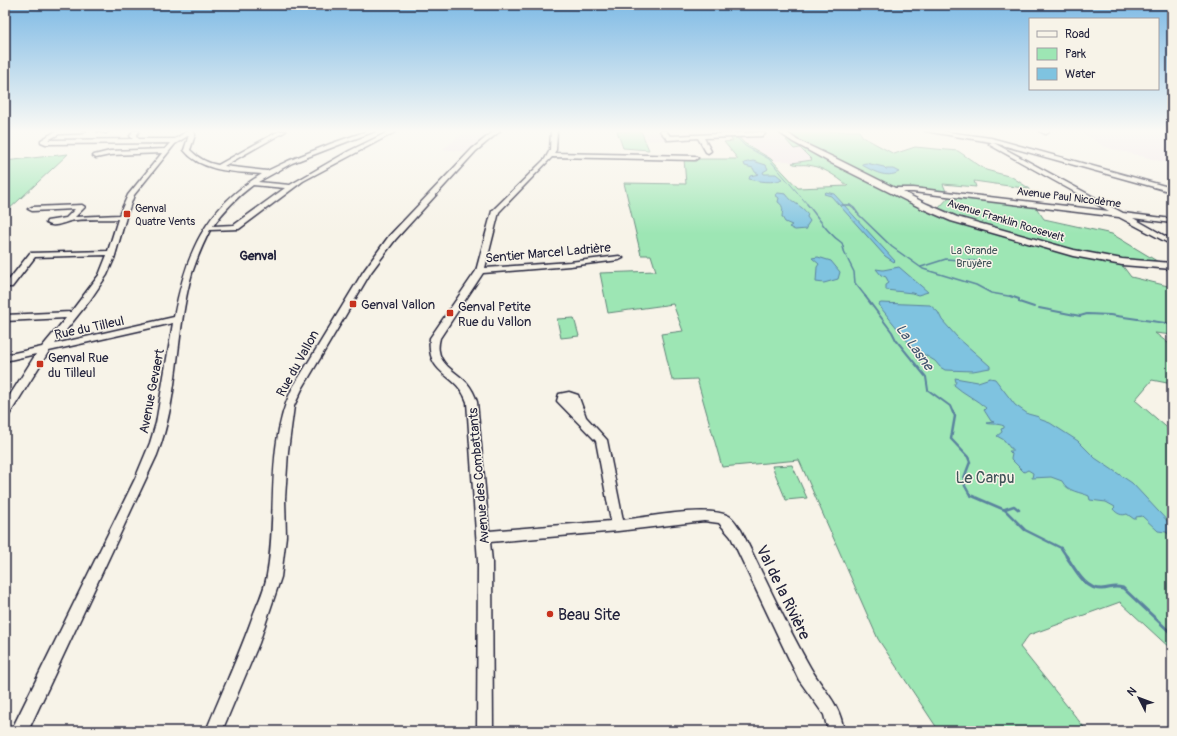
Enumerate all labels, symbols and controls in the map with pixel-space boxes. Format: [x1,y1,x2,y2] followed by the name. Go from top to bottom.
[1029,18,1159,90] legend
[1065,27,1090,42] text: Road
[1065,47,1086,62] text: Park
[1065,67,1096,82] text: Water
[1016,185,1122,210] street label: Avenue Paul Nicodème
[946,197,1066,245] street label: Avenue Franklin Roosevelt
[135,202,195,228] place label: Genval Quatre Vents
[122,209,132,219] marker: Genval Quatre Vents
[485,239,612,266] street label: Sentier Marcel Ladrière
[951,244,998,270] park label: La Grande Bruyère
[239,248,277,264] district label: Genval
[361,297,435,313] place label: Genval Vallon
[348,299,358,309] marker: Genval Vallon
[458,299,531,330] place label: Genval Petite Rue du Vallon
[445,308,455,318] marker: Genval Petite Rue du Vallon
[53,313,125,343] street label: Rue du Tilleul
[892,321,938,375] water label: La Lasne
[273,328,323,399] street label: Rue du Vallon
[136,347,168,435] street label: Avenue Gevaert
[48,350,109,381] place label: Genval Rue du Tilleul
[35,359,45,369] marker: Genval Rue du Tilleul
[465,407,493,545] street label: Avenue des Combattants
[955,468,1015,488] park label: Le Carpu
[752,542,815,643] street label: Val de la Rivière
[558,605,620,625] place label: Beau Site
[545,609,555,619] marker: Beau Site
[1119,678,1159,718] north arrow
[1125,684,1140,699] text: N

